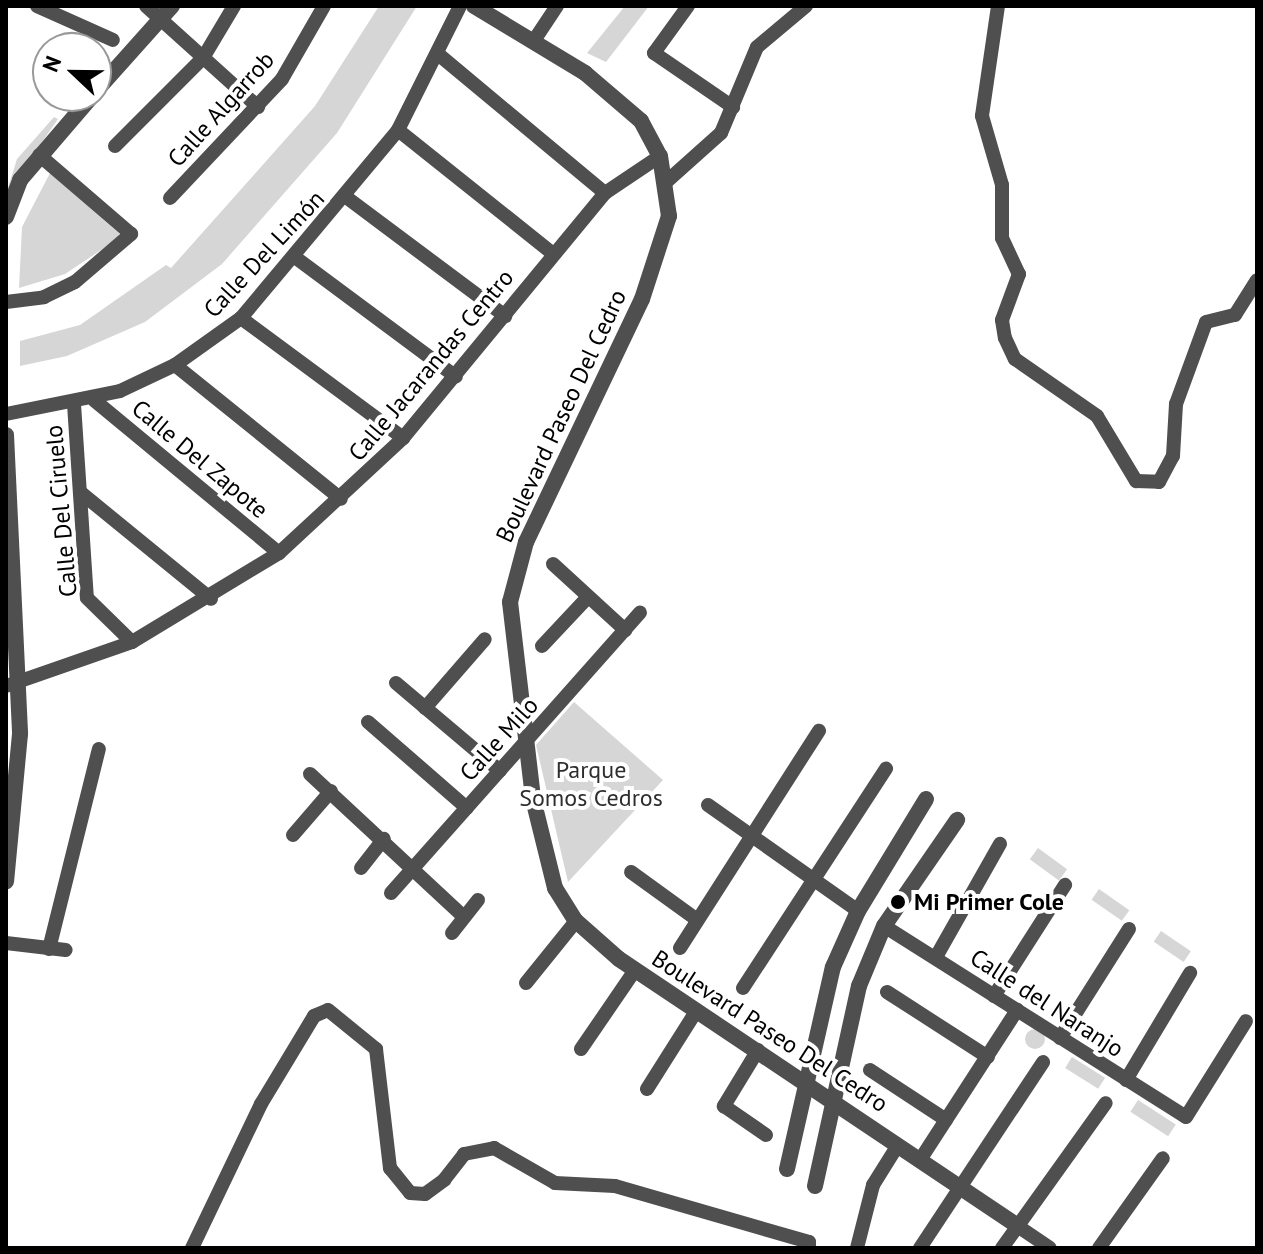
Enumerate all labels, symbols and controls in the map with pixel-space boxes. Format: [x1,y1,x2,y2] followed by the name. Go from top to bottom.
[32,32,112,112] north arrow
[162,45,280,173] street label: Calle Algarrob
[36,52,67,76] text: N
[198,184,330,324] street label: Calle Del Limón
[342,263,520,467] street label: Calle Jacarandas Centro
[490,285,632,547] street label: Boulevard Paseo Del Cedro
[126,393,274,525] street label: Calle Del Zapote
[39,424,83,598] street label: Calle Del Ciruelo
[454,691,544,787] street label: Calle Milo
[519,756,663,812] park label: Parque Somos Cedros
[914,888,1064,916] place label: Mi Primer Cole
[889,893,907,911] marker: Mi Primer Cole
[965,943,1129,1063] street label: Calle del Naranjo
[647,944,893,1118] street label: Boulevard Paseo Del Cedro

